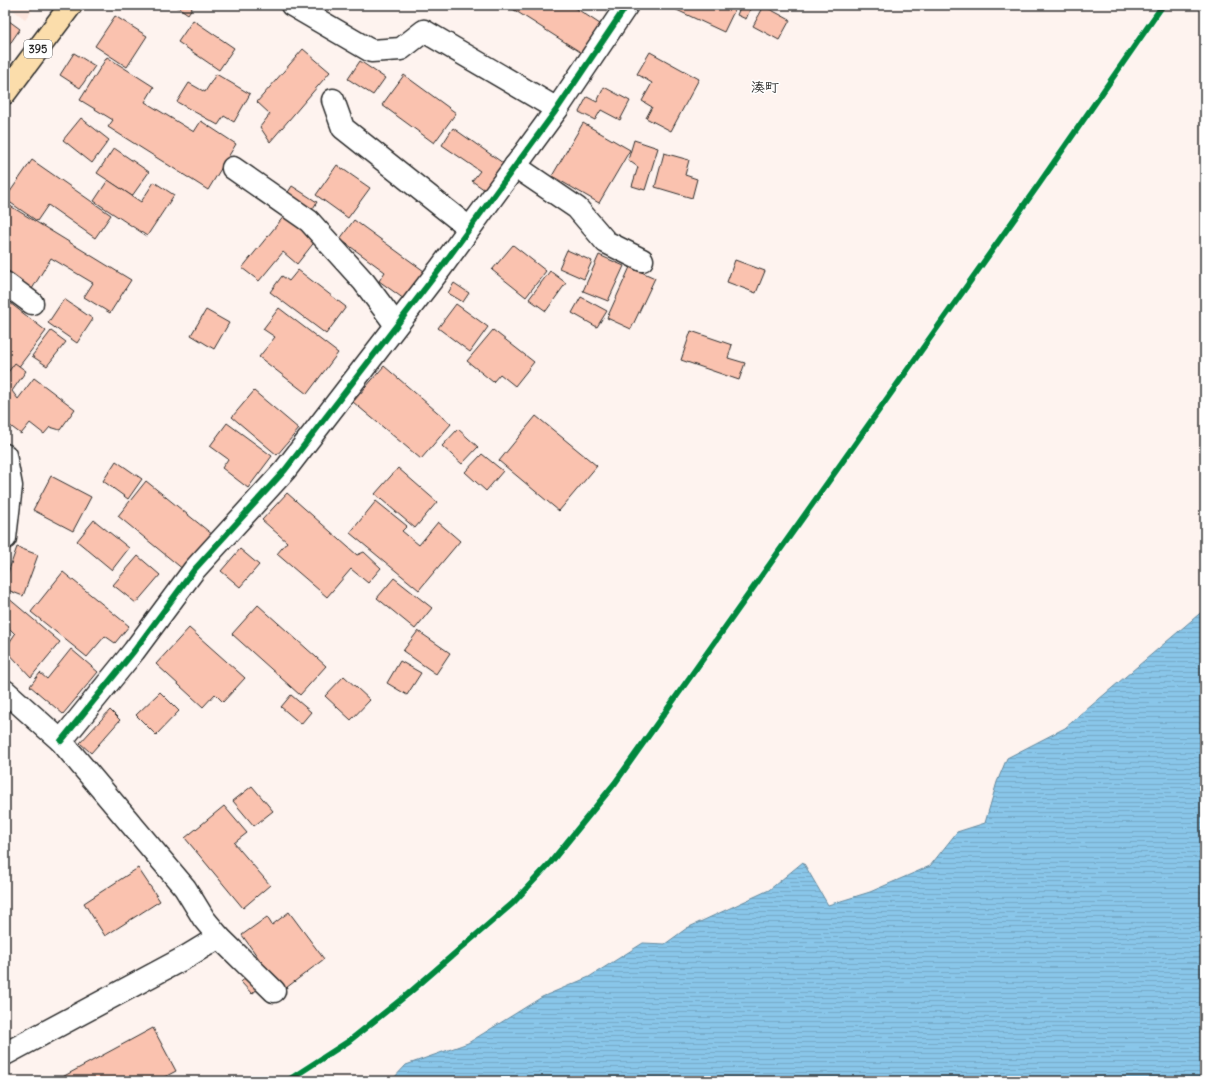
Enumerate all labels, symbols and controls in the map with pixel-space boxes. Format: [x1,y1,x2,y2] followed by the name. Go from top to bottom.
[24,40,52,58] road number: 395
[751,78,779,96] district label: 湊町

